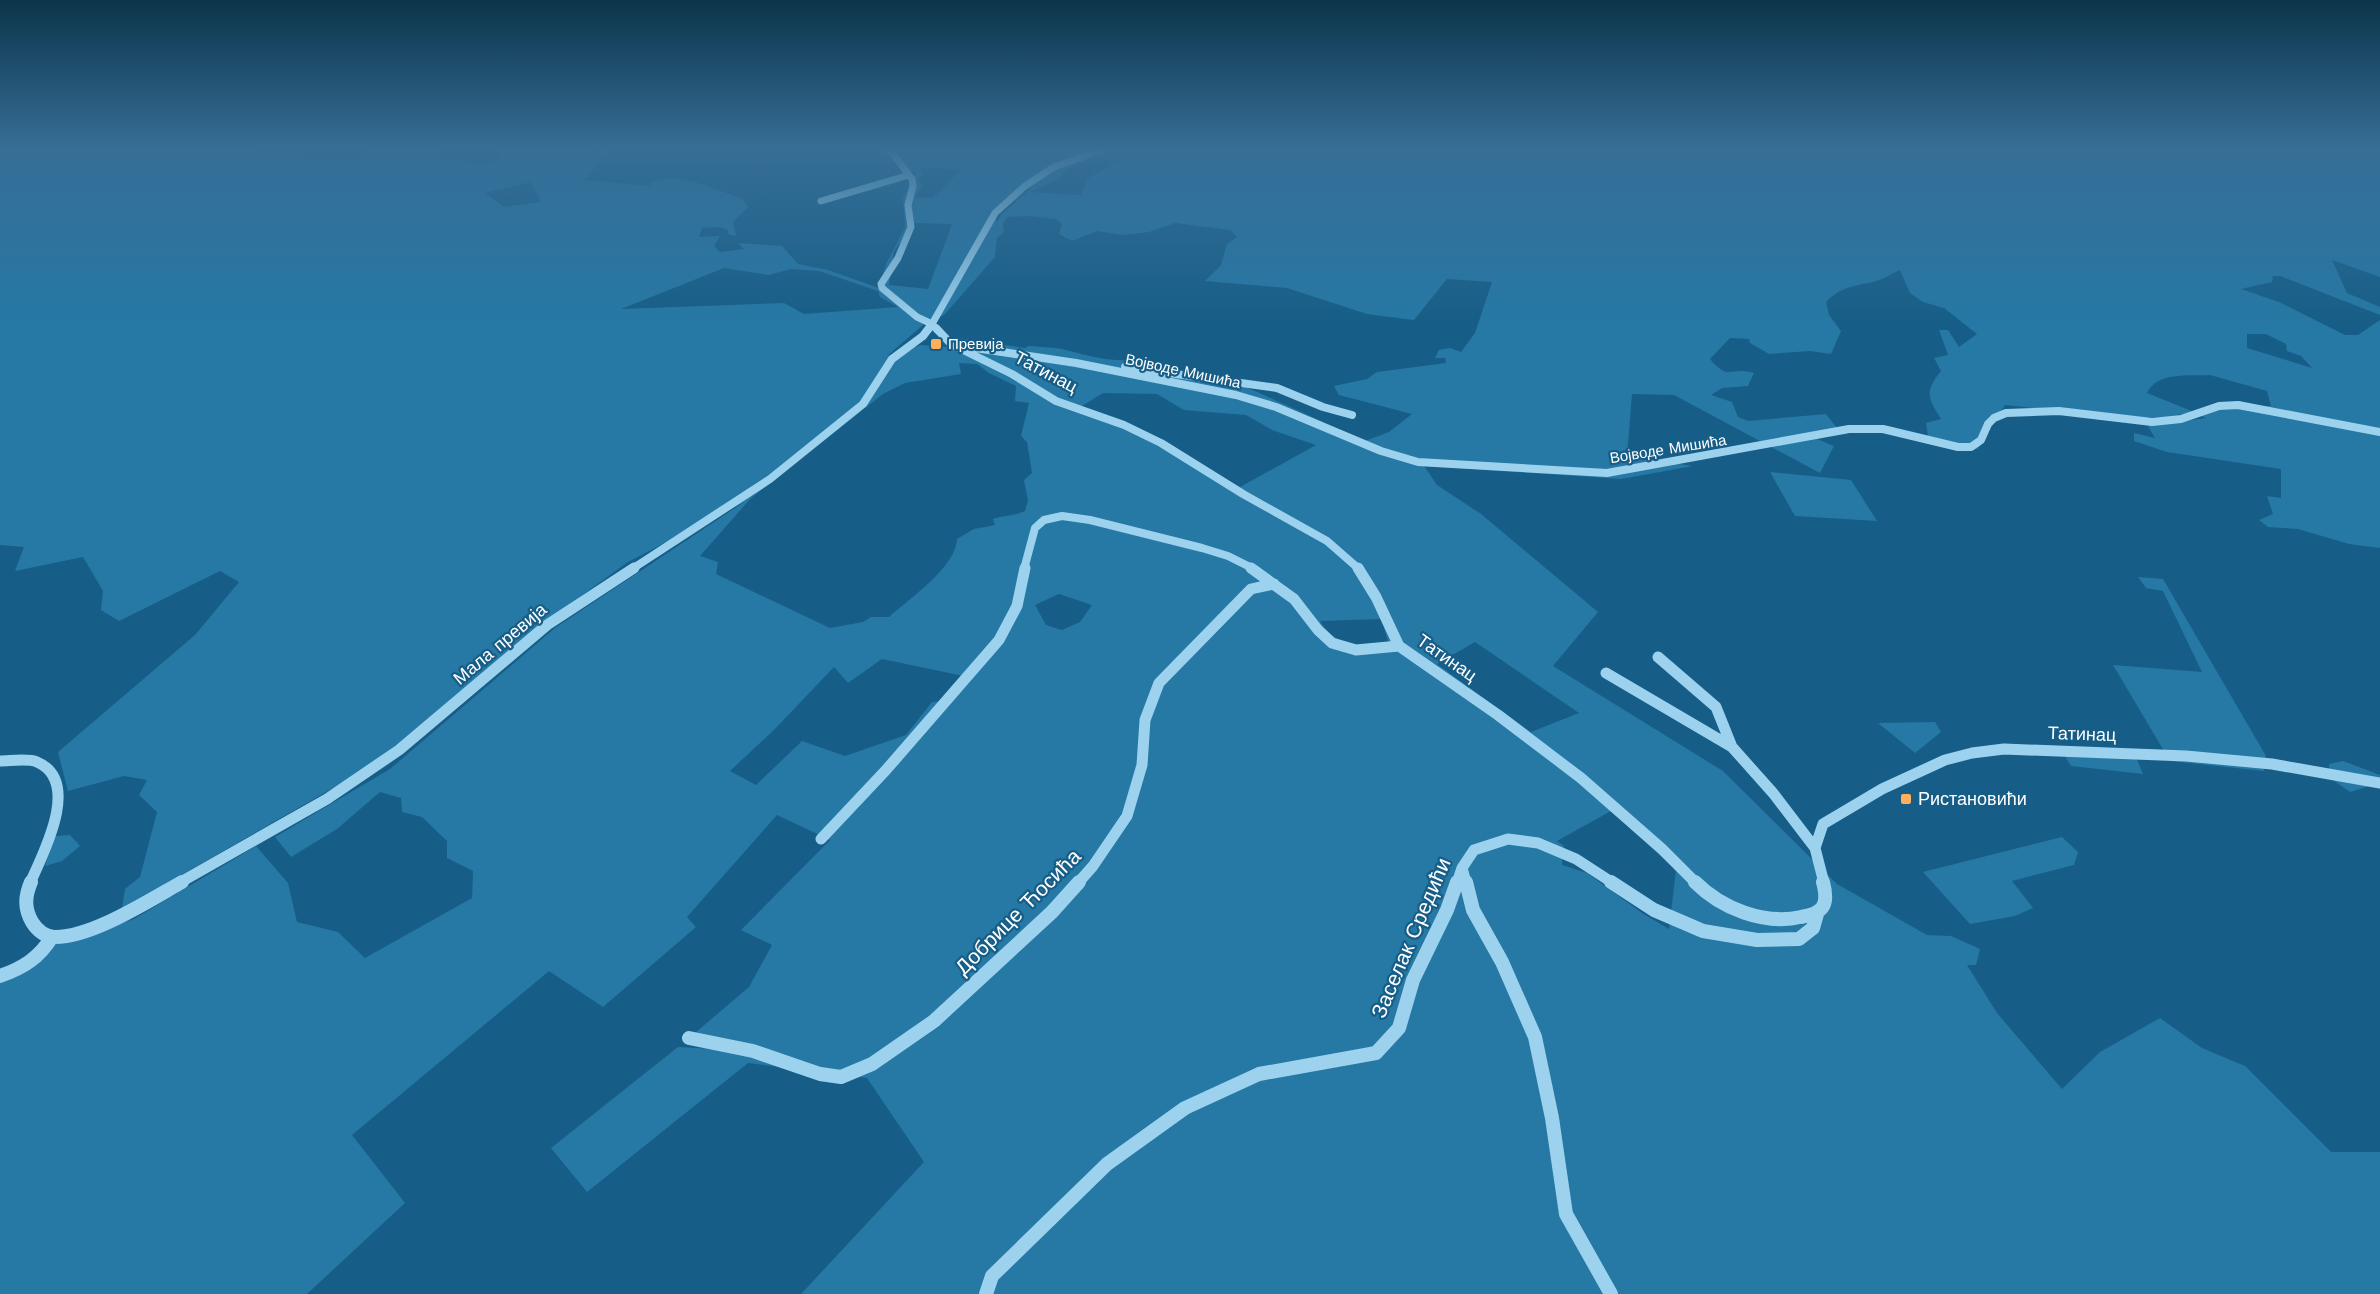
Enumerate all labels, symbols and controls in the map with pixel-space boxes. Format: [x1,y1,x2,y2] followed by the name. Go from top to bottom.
[948,335,1004,353] place label: Превија
[929,337,943,351] marker: Превија
[1011,346,1081,397] street label: Татинац
[1124,350,1243,392] street label: Војводе Мишића
[1608,431,1728,467] street label: Војводе Мишића
[449,598,551,689] street label: Мала превија
[1413,629,1481,686] street label: Татинац
[2047,722,2117,745] street label: Татинац
[1918,788,2027,809] place label: Ристановићи
[1899,792,1913,806] marker: Ристановићи
[950,843,1086,980] street label: Добрице Ћосића
[1366,854,1456,1022] street label: Заселак Средићи

